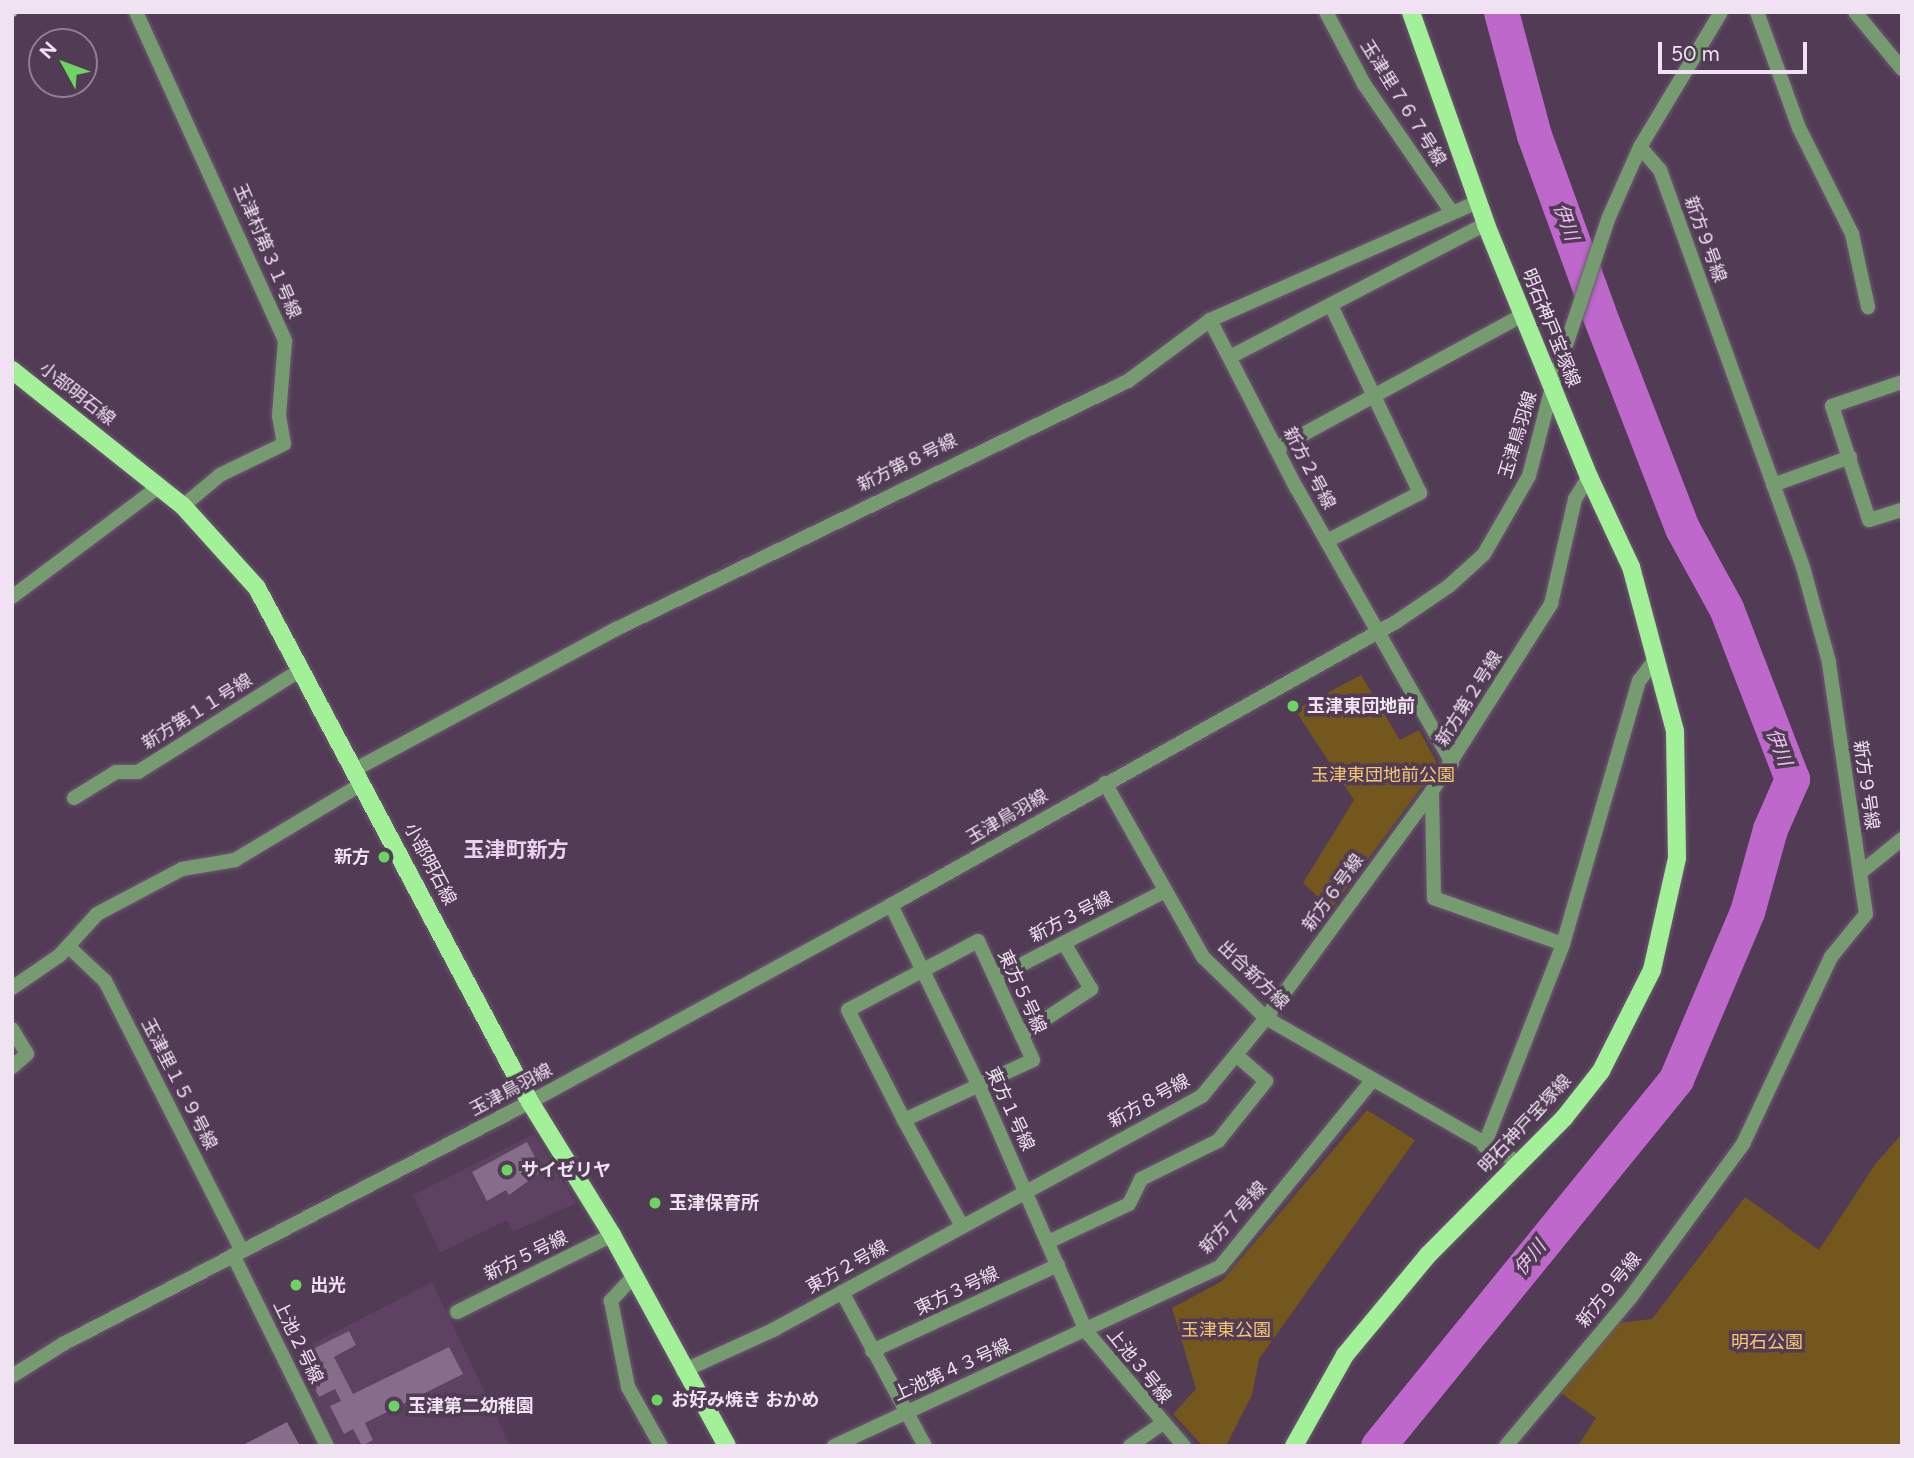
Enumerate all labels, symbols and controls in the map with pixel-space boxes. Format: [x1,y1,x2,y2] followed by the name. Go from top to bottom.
[28,28,98,98] north arrow
[1662,28,1811,72] scale bar
[1356,36,1450,170] street label: 玉津里７６７号線
[35,37,62,63] text: N
[1671,41,1720,66] text: 50 m
[229,181,305,321] street label: 玉津村第３１号線
[1679,193,1731,285] street label: 新方９号線
[1549,200,1583,244] water label: 伊川
[1517,266,1585,390] street label: 明石神戸宝塚線
[35,358,119,430] street label: 小部明石線
[1495,389,1541,481] street label: 玉津鳥羽線
[1278,423,1340,513] street label: 新方２号線
[854,430,960,496] street label: 新方第８号線
[1431,647,1507,751] street label: 新方第２号線
[138,669,256,755] street label: 新方第１１号線
[1307,695,1415,717] place label: 玉津東団地前
[1285,698,1301,714] marker: 玉津東団地前
[1762,725,1796,769] water label: 伊川
[1849,739,1883,831] street label: 新方９号線
[1311,764,1455,786] park label: 玉津東団地前公園
[963,785,1051,849] street label: 玉津鳥羽線
[399,819,461,909] street label: 小部明石線
[464,837,568,863] district label: 玉津町新方
[334,846,370,868] place label: 新方
[376,849,392,865] marker: 新方
[1298,850,1368,936] street label: 新方６号線
[1026,887,1116,947] street label: 新方３号線
[1213,936,1293,1014] street label: 出合新方線
[993,947,1051,1037] street label: 東方５号線
[137,1015,221,1153] street label: 玉津里１５９号線
[466,1059,556,1121] street label: 玉津鳥羽線
[981,1064,1039,1154] street label: 東方１号線
[1104,1070,1194,1132] street label: 新方８号線
[1474,1071,1576,1177] street label: 明石神戸宝塚線
[521,1159,611,1181] place label: サイゼリヤ
[499,1162,515,1178] marker: サイゼリヤ
[1195,1177,1271,1259] street label: 新方７号線
[669,1192,759,1214] place label: 玉津保育所
[647,1195,663,1211] marker: 玉津保育所
[481,1227,571,1285] street label: 新方５号線
[802,1236,892,1298] street label: 東方２号線
[1509,1236,1551,1280] water label: 伊川
[1572,1248,1646,1332] street label: 新方９号線
[912,1262,1002,1320] street label: 東方３号線
[310,1274,346,1296] place label: 出光
[288,1277,304,1293] marker: 出光
[269,1297,327,1387] street label: 上池２号線
[1181,1319,1271,1341] park label: 玉津東公園
[1102,1324,1176,1408] street label: 上池３号線
[1731,1331,1803,1353] park label: 明石公園
[890,1335,1014,1405] street label: 上池第４３号線
[671,1389,819,1411] place label: お好み焼き おかめ
[649,1392,665,1408] marker: お好み焼き おかめ
[408,1395,534,1417] place label: 玉津第二幼稚園
[386,1398,402,1414] marker: 玉津第二幼稚園

